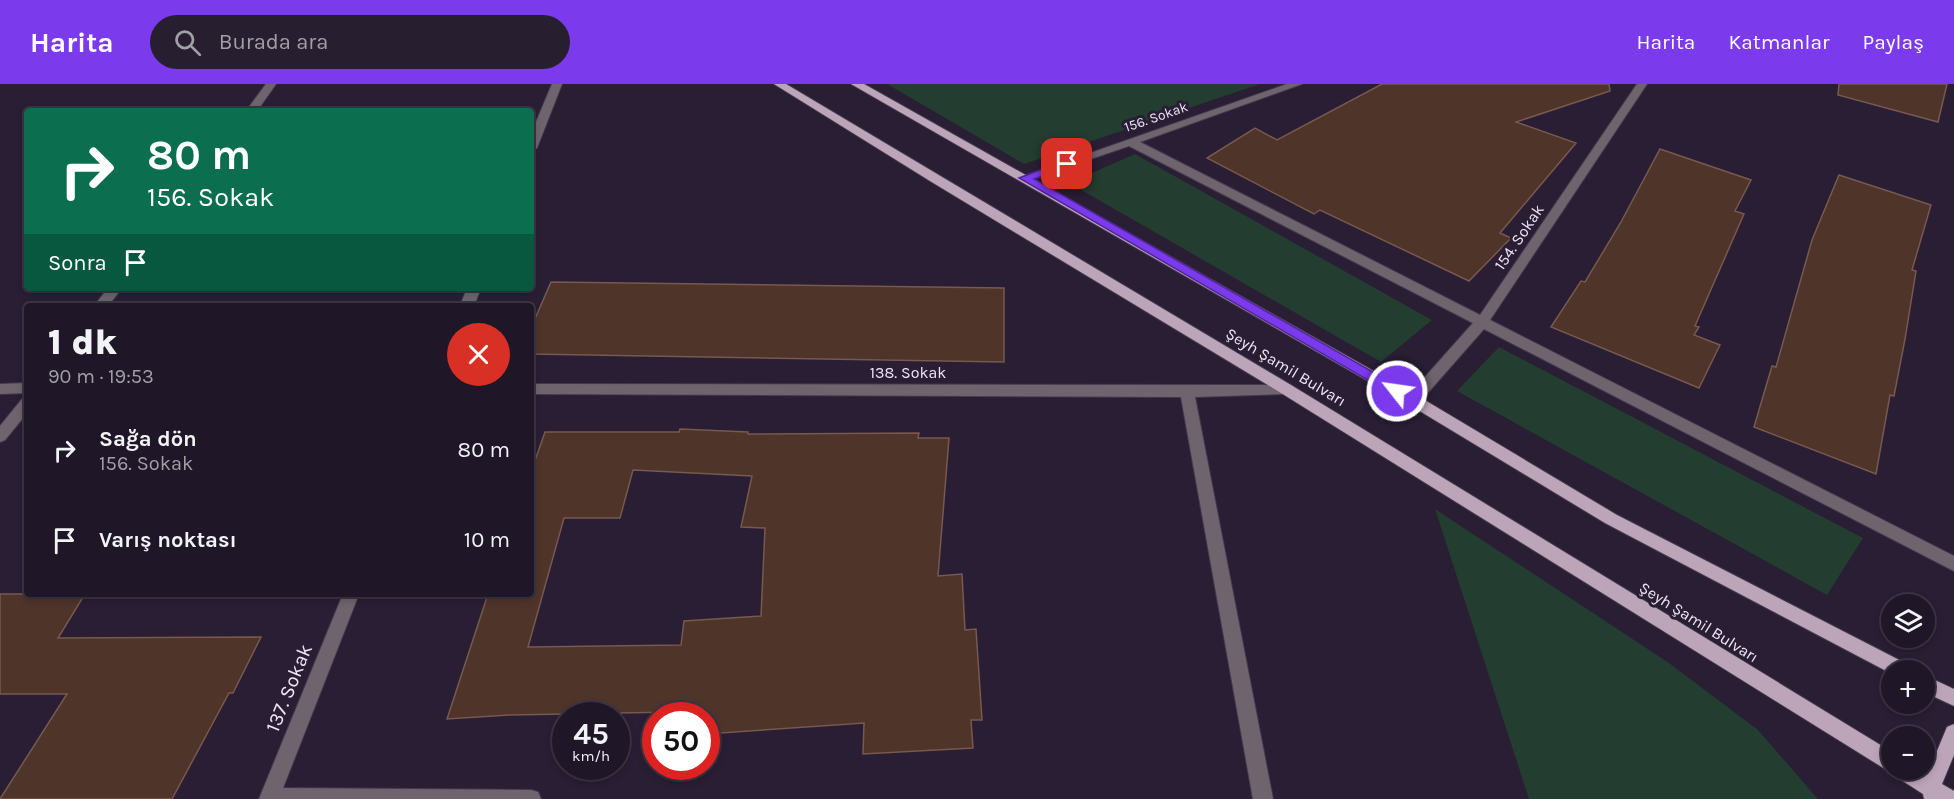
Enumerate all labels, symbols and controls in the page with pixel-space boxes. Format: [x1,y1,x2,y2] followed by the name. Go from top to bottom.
[150,15,570,69] search box
[30,26,114,59] text: Harita
[171,26,204,59] icon: search
[219,29,328,55] text: Burada ara
[1637,30,1695,54] text: Harita
[1728,30,1830,54] text: Katmanlar
[1863,30,1924,54] text: Paylaş
[1122,98,1190,136] street label: 156. Sokak
[147,130,251,180] text: 80 m
[48,132,126,210] icon: right
[1041,138,1092,189] pin
[1050,147,1083,180] icon: arrive
[147,181,274,213] text: 156. Sokak
[1490,201,1548,273] street label: 154. Sokak
[119,246,152,279] icon: arrive
[48,250,107,276] text: Sonra
[48,321,117,363] text: 1 dk
[447,323,510,386] button: close
[1222,324,1350,410] street label: Şeyh Şamil Bulvarı
[1365,359,1429,423] position arrow
[870,363,946,382] street label: 138. Sokak
[48,365,154,388] text: 90 m · 19:53
[99,426,197,452] text: Sağa dön
[48,434,81,467] icon: right
[458,437,510,463] text: 80 m
[99,452,193,475] text: 156. Sokak
[48,524,81,557] icon: arrive
[99,527,237,553] text: Varış noktası
[464,527,510,553] text: 10 m
[1636,578,1762,666] street label: Şeyh Şamil Bulvarı
[1881,594,1935,780] map controls
[1881,594,1935,648] button: layers
[261,641,317,735] street label: 137. Sokak
[1881,660,1935,714] button: +
[642,702,720,780] speed limit sign: 50
[573,716,609,752] text: 45
[1881,726,1935,780] button: −
[572,747,610,765] text: km/h

